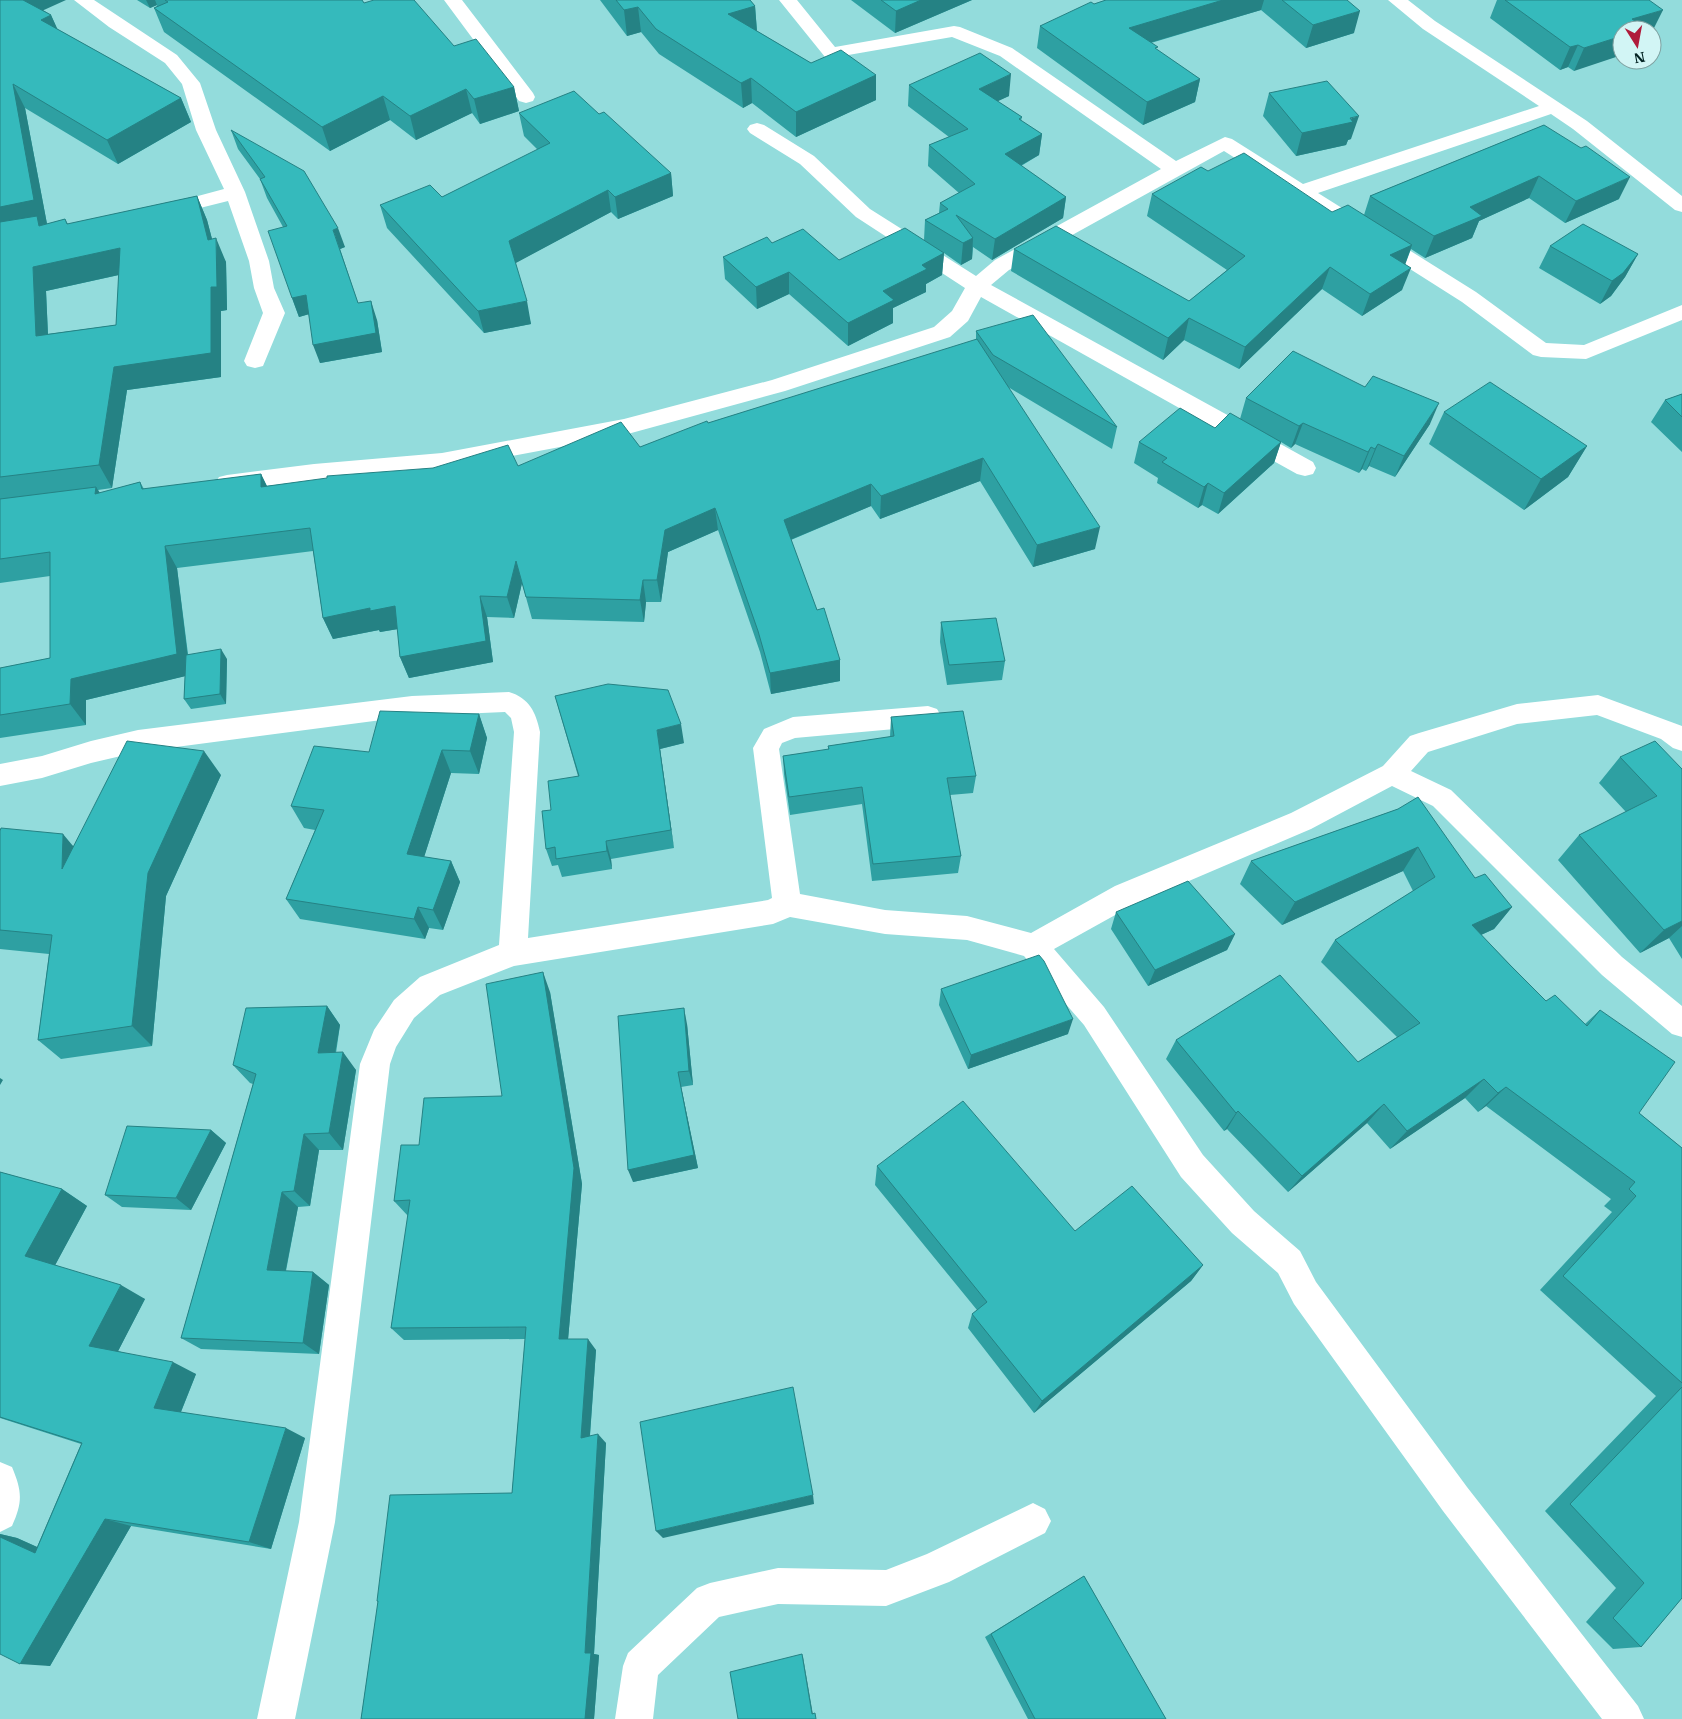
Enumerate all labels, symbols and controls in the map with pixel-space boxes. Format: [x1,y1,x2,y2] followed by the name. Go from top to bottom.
[1612,20,1662,70] north arrow
[1632,48,1647,68] text: N

